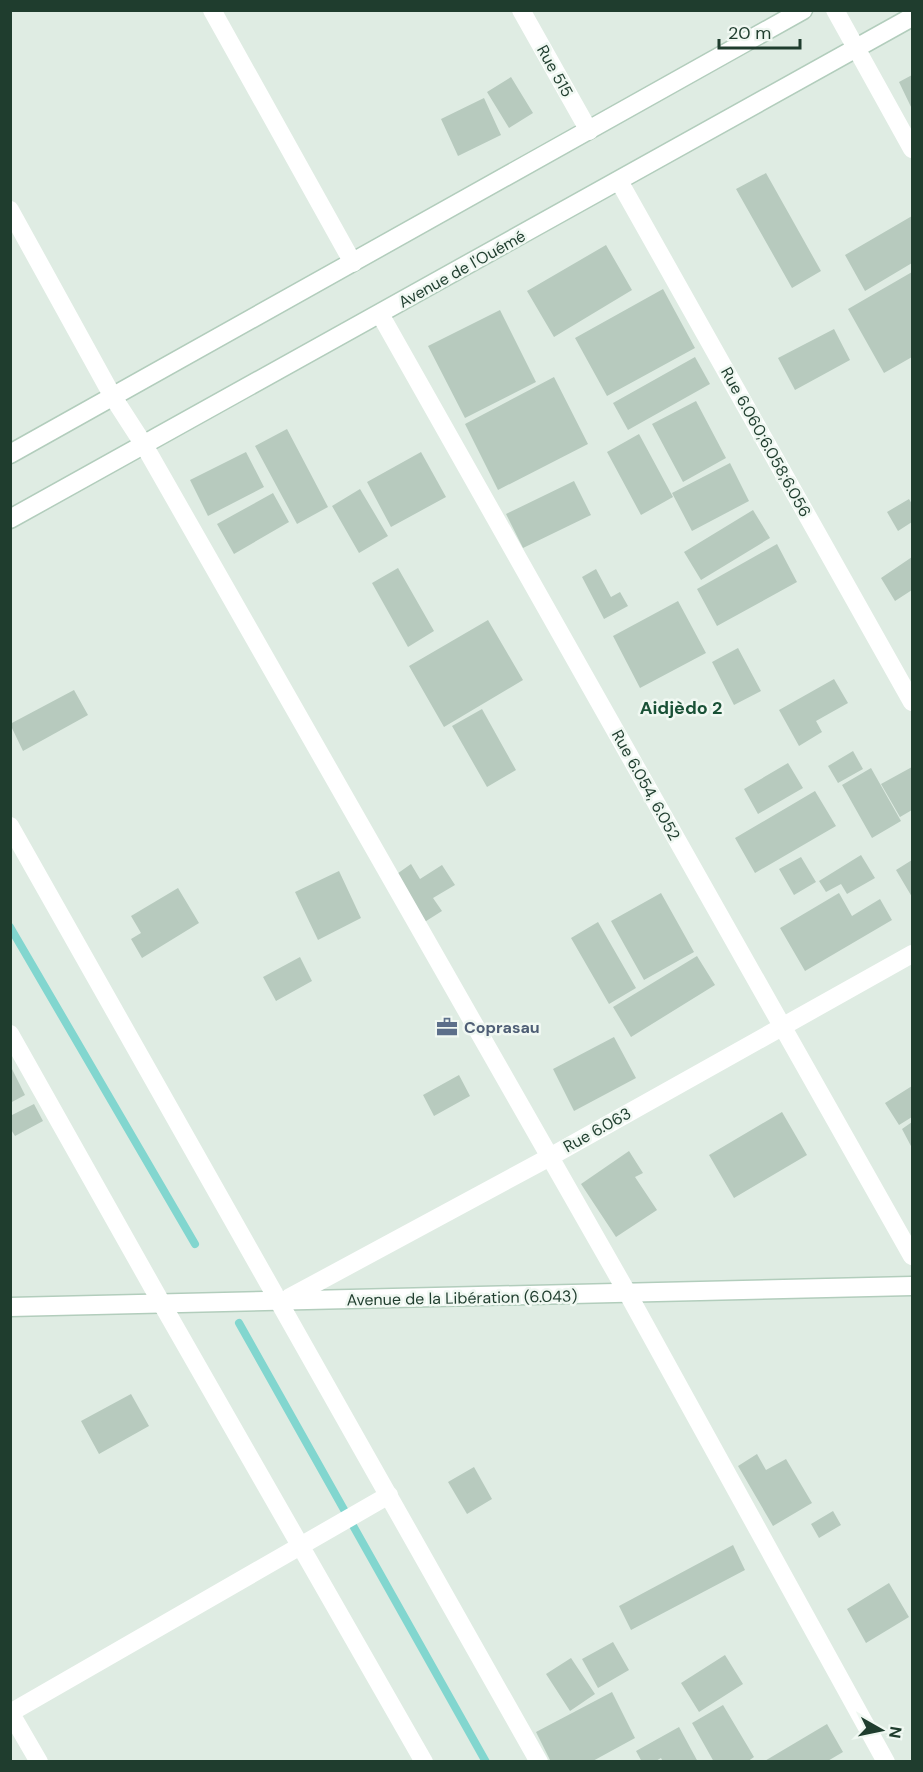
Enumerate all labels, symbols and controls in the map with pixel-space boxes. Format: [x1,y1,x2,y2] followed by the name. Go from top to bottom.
[719,12,800,50] scale bar
[728,21,771,45] text: 20 m
[532,41,578,101] street label: Rue 515
[395,225,529,313] street label: Avenue de l'Ouémé
[716,363,816,521] street label: Rue 6.060;6.058;6.056
[640,696,722,720] district label: Aidjèdo 2
[607,726,685,844] street label: Rue 6.054, 6.052
[435,1015,459,1039] office icon: Coprasau
[464,1017,540,1038] place label: Coprasau
[559,1103,635,1157] street label: Rue 6.063
[346,1285,578,1311] street label: Avenue de la Libération (6.043)
[851,1700,911,1760] north arrow
[884,1725,907,1740] text: N

